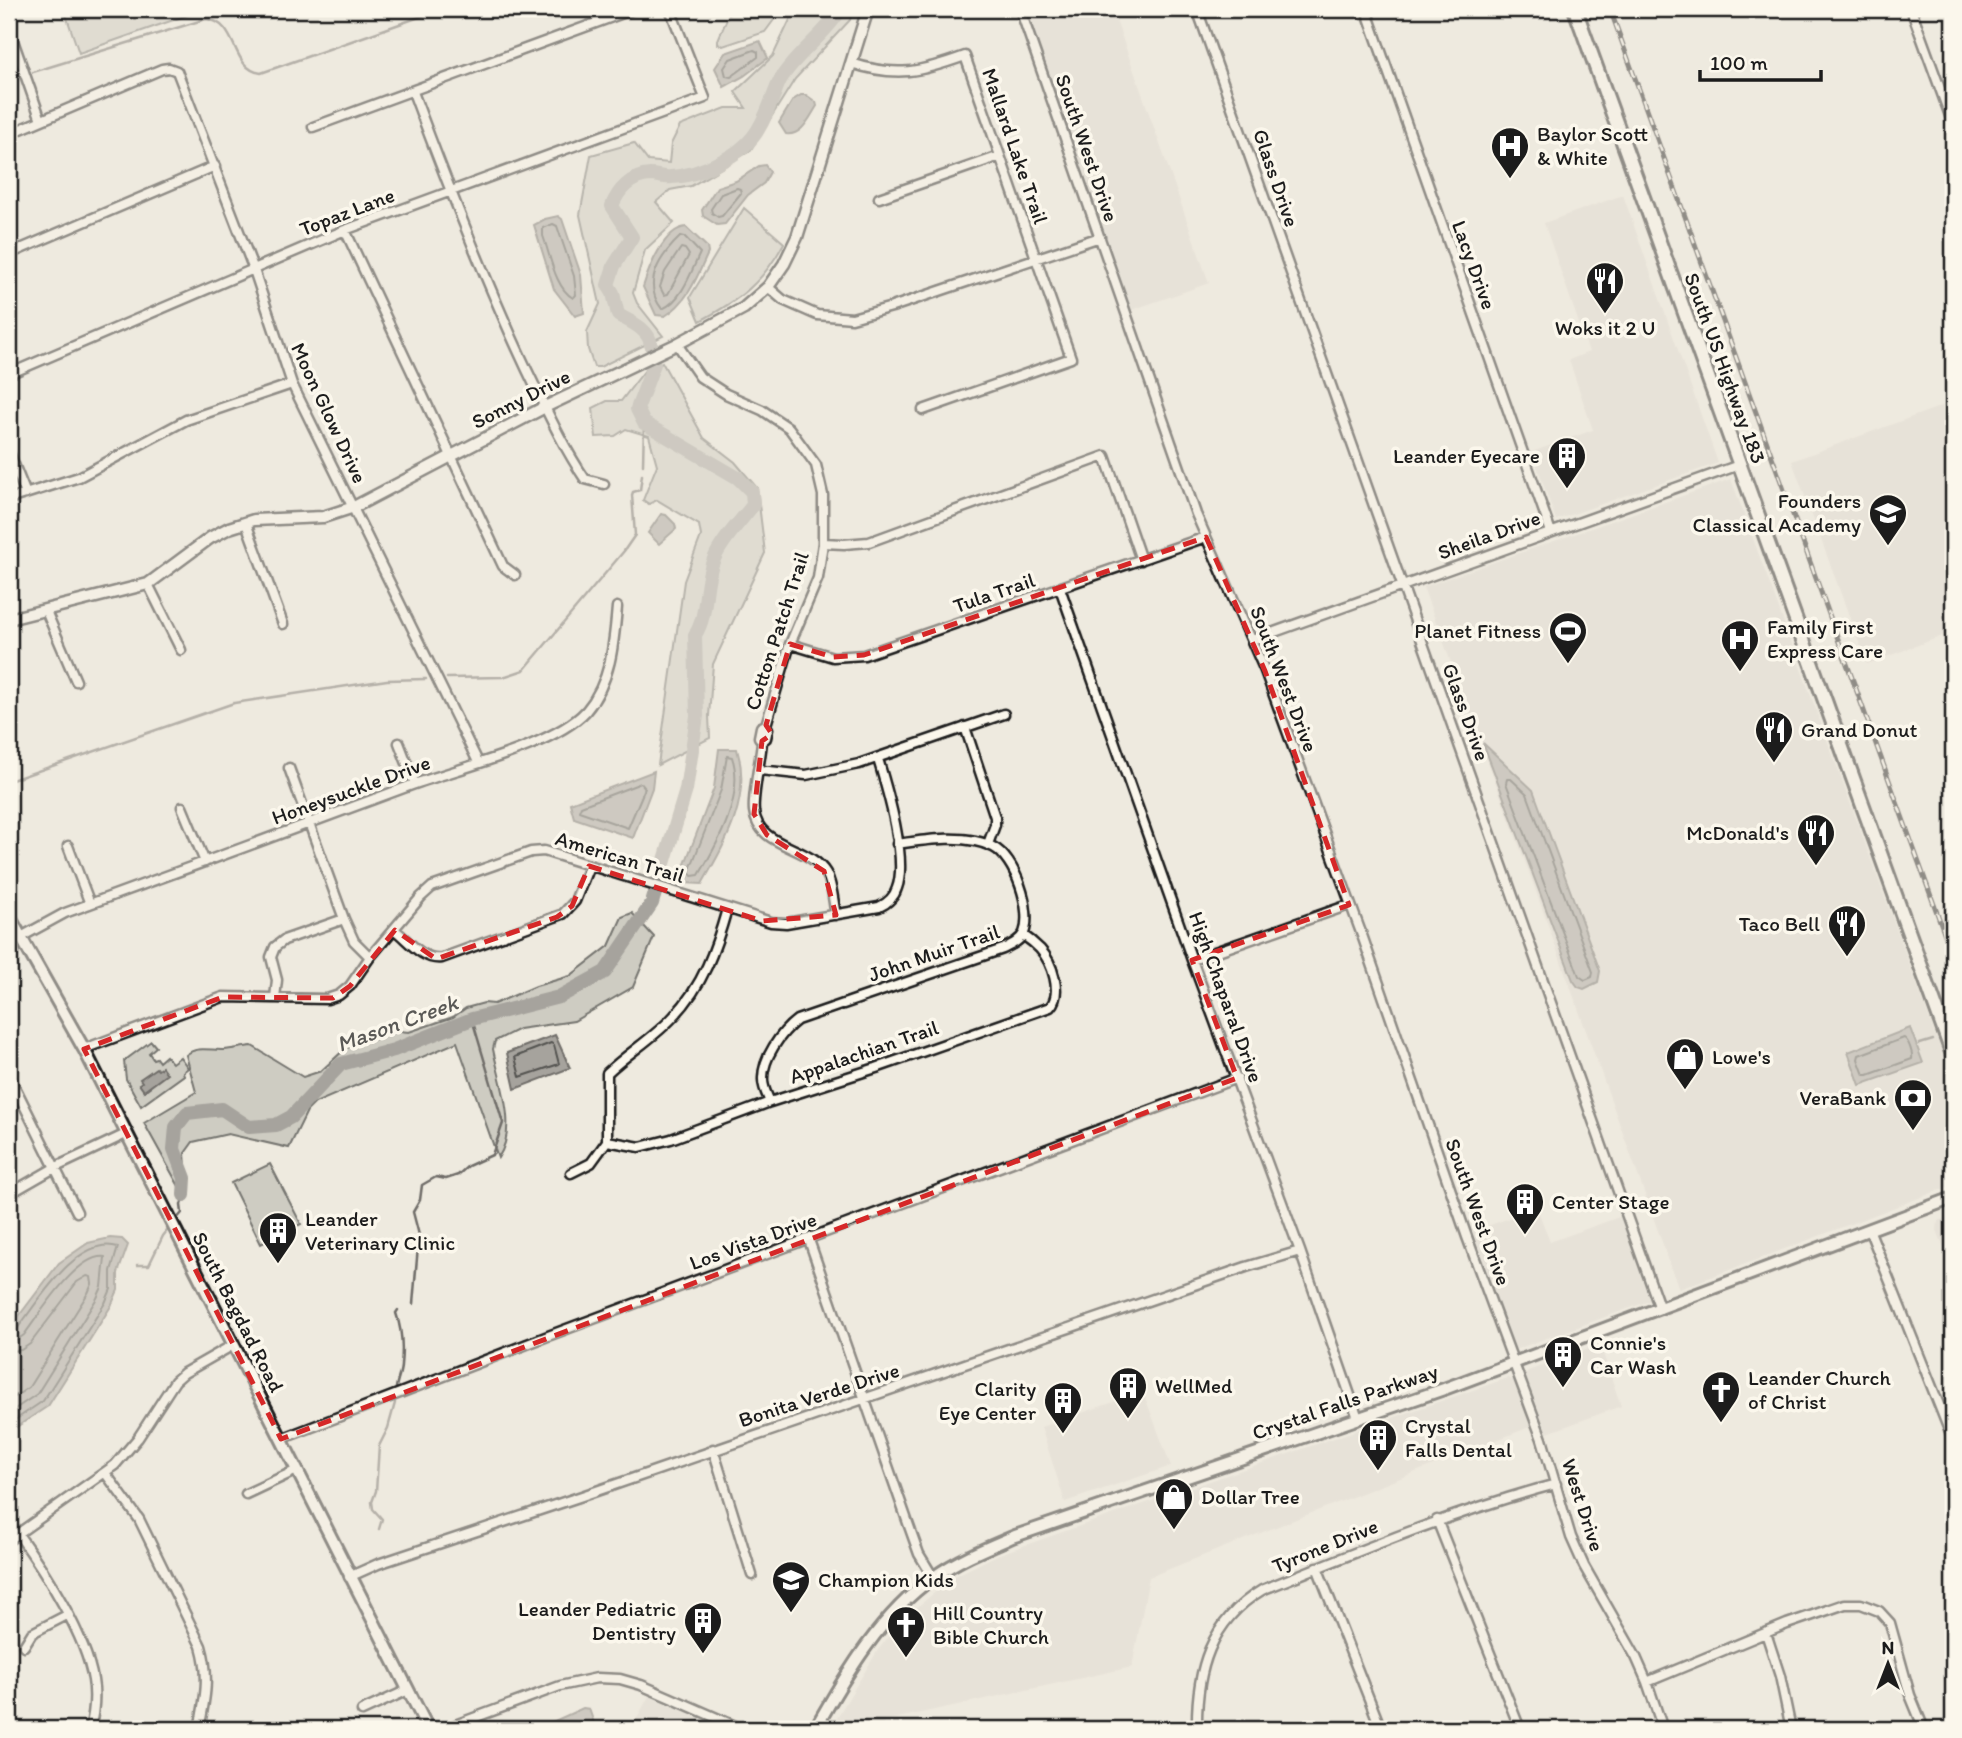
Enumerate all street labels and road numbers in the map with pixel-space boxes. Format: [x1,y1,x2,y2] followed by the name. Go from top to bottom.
[977,65,1054,227] street label: Mallard Lake Trail
[1051,71,1124,225] street label: South West Drive
[1248,126,1305,230] street label: Glass Drive
[296,182,398,241] street label: Topaz Lane
[1447,217,1502,313] street label: Lacy Drive
[1679,269,1772,467] street label: South US Highway 183
[286,339,373,487] street label: Moon Glow Drive
[467,363,574,434] street label: Sonny Drive
[1434,504,1544,565] street label: Sheila Drive
[739,548,814,713] street label: Cotton Patch Trail
[950,567,1038,618] street label: Tula Trail
[1245,602,1324,755] street label: South West Drive
[1437,660,1496,764] street label: Glass Drive
[268,749,433,830] street label: Honeysuckle Drive
[553,825,688,888] street label: American Trail
[1184,908,1269,1086] street label: High Chaparal Drive
[865,918,1003,987] street label: John Muir Trail
[786,1014,942,1089] street label: Appalachian Trail
[1440,1135,1517,1289] street label: South West Drive
[686,1206,820,1275] street label: Los Vista Drive
[187,1227,290,1397] street label: South Bagdad Road
[735,1357,902,1432] street label: Bonita Verde Drive
[1249,1358,1441,1445] street label: Crystal Falls Parkway
[1557,1455,1610,1554] street label: West Drive
[1268,1513,1381,1578] street label: Tyrone Drive

